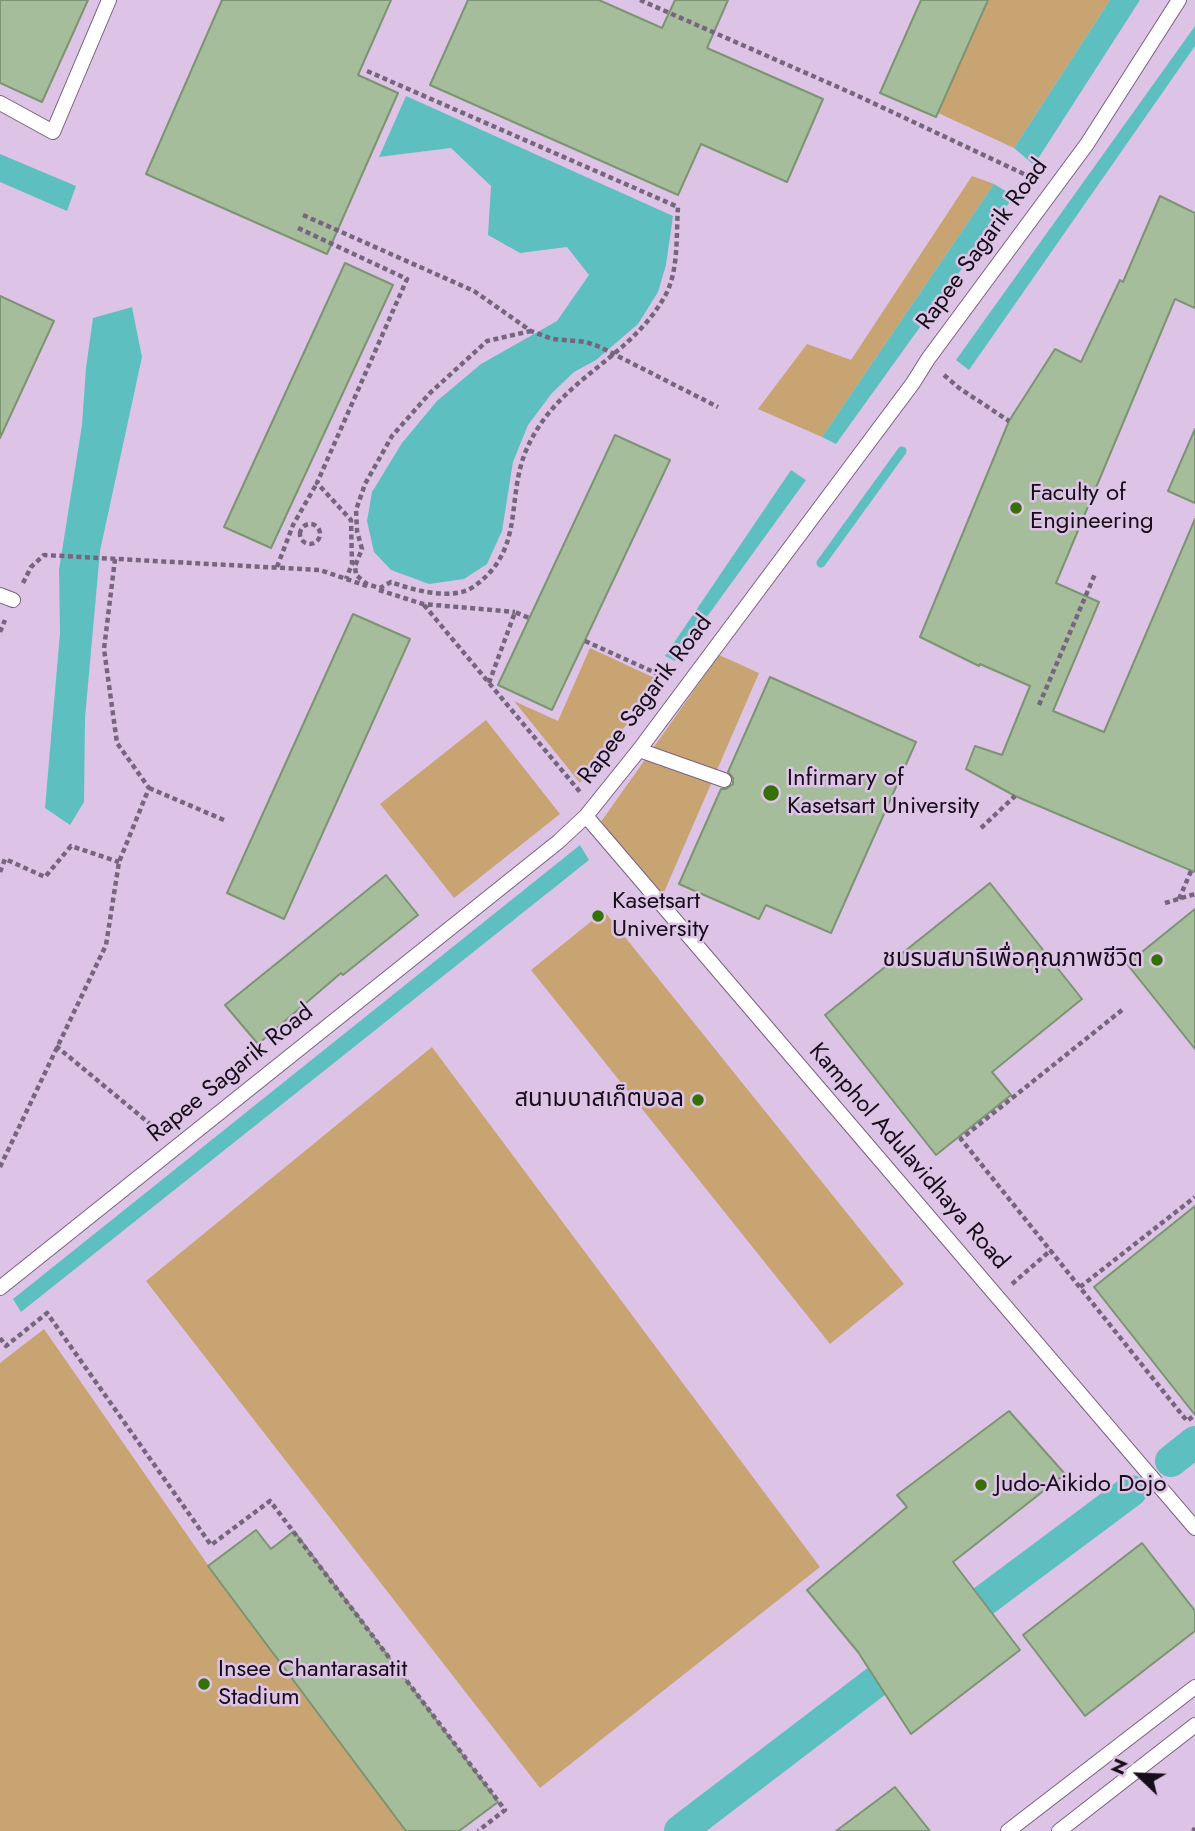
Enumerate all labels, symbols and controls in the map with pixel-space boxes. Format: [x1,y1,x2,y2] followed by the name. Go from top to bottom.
[911,154,1055,336] street label: Rapee Sagarik Road
[1030,480,1154,536] place label: Faculty of Engineering
[1008,500,1024,516] marker: Faculty of Engineering
[573,610,719,790] street label: Rapee Sagarik Road
[787,765,979,821] place label: Infirmary of Kasetsart University
[761,783,781,803] marker: Infirmary of Kasetsart University
[612,888,709,944] place label: Kasetsart University
[590,908,606,924] marker: Kasetsart University
[883,946,1143,974] place label: ชมรมสมาธิเพื่อคุณภาพชีวิต
[1149,952,1165,968] marker: ชมรมสมาธิเพื่อคุณภาพชีวิต
[142,998,320,1150] street label: Rapee Sagarik Road
[802,1038,1014,1276] street label: Kamphol Adulavidhaya Road
[514,1086,684,1114] place label: สนามบาสเก็ตบอล
[690,1092,706,1108] marker: สนามบาสเก็ตบอล
[995,1471,1167,1499] place label: Judo-Aikido Dojo
[973,1477,989,1493] marker: Judo-Aikido Dojo
[218,1656,407,1712] place label: Insee Chantarasatit Stadium
[196,1676,212,1692] marker: Insee Chantarasatit Stadium
[1104,1740,1174,1810] north arrow
[1104,1754,1135,1779] text: N

